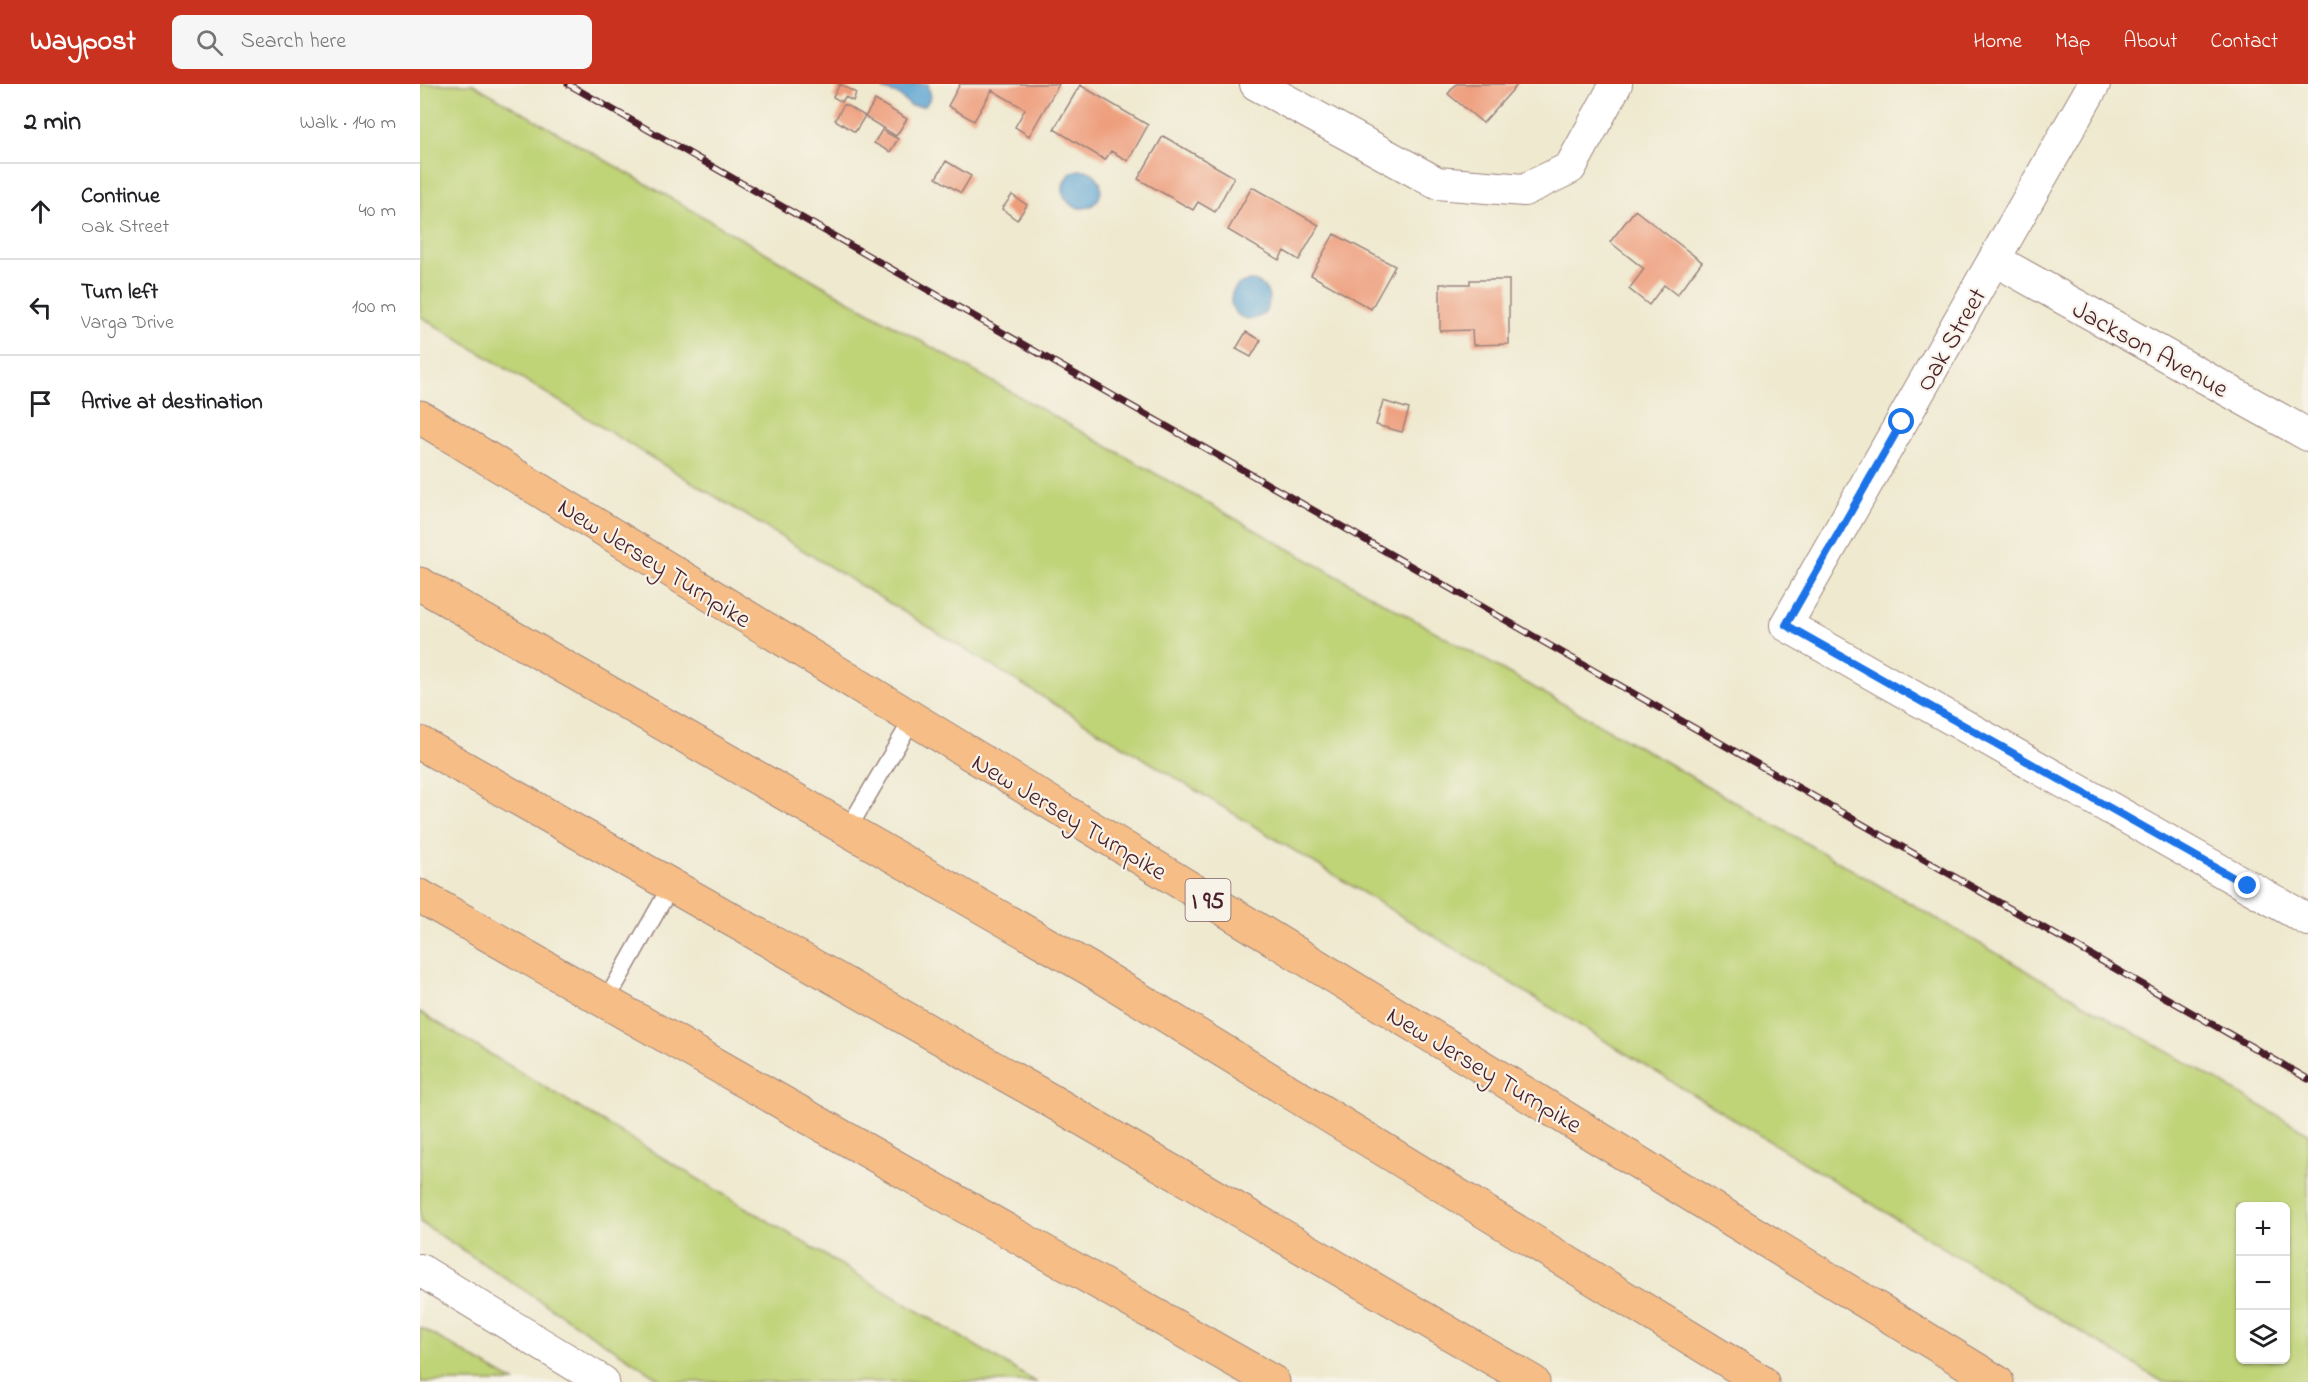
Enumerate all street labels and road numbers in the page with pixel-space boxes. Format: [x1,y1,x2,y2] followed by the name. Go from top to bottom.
[1908,281,1998,400] street label: Oak Street
[2064,292,2235,409] street label: Jackson Avenue
[549,490,758,640] street label: New Jersey Turnpike
[964,745,1174,892] street label: New Jersey Turnpike
[1186,879,1230,921] road number: I 95
[1379,998,1589,1145] street label: New Jersey Turnpike

